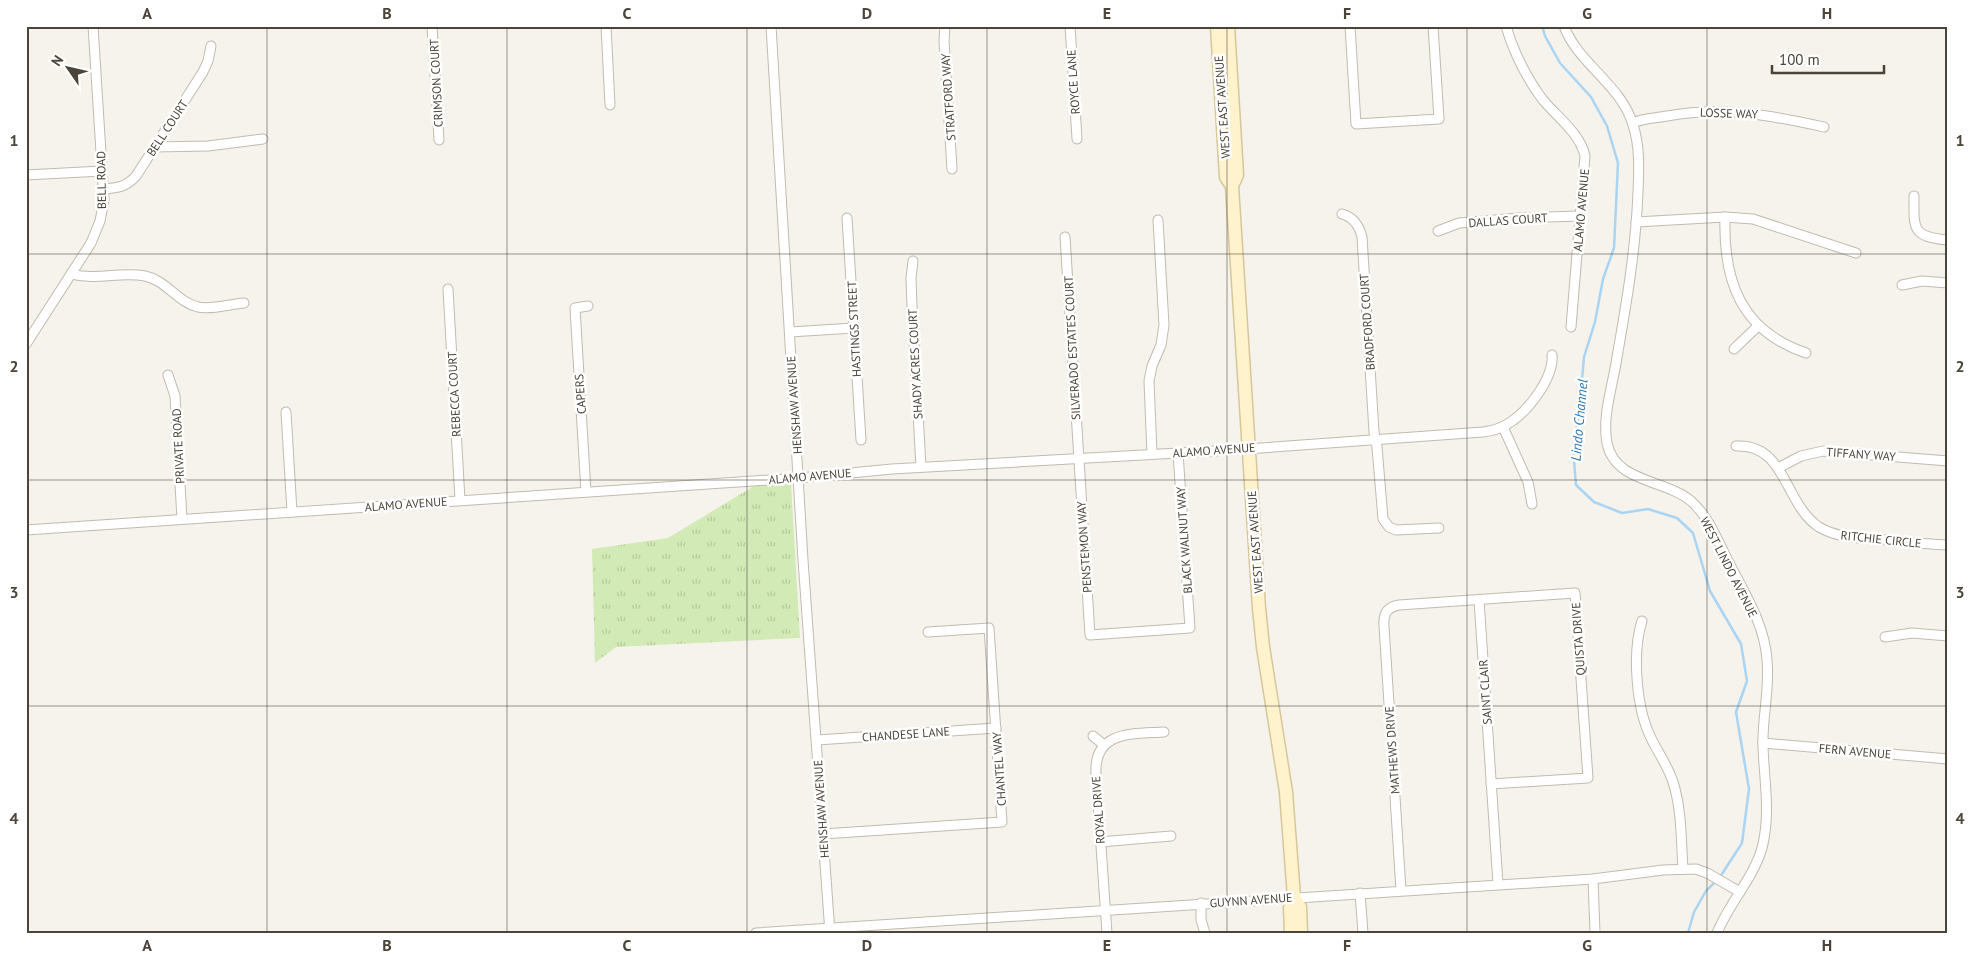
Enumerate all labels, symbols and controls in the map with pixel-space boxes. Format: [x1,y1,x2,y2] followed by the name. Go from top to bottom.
[142,3,152,23] text: A
[382,3,392,23] text: B
[623,3,632,23] text: C
[862,3,872,23] text: D
[1103,3,1111,23] text: E
[1343,3,1351,23] text: F
[1582,3,1592,23] text: G
[1822,3,1832,23] text: H
[426,38,446,128] street label: CRIMSON COURT
[42,42,92,92] north arrow
[1772,42,1884,74] scale bar
[1063,49,1083,115] street label: ROYCE LANE
[1779,50,1820,69] text: 100 m
[47,52,67,70] text: N
[937,52,959,141] street label: STRATFORD WAY
[1211,55,1233,159] street label: WEST EAST AVENUE
[143,97,191,159] street label: BELL COURT
[1700,104,1759,122] street label: LOSSE WAY
[9,130,19,150] text: 1
[1955,130,1965,150] text: 1
[93,151,109,209] street label: BELL ROAD
[1570,168,1592,252] street label: ALAMO AVENUE
[1468,210,1548,230] street label: DALLAS COURT
[1356,273,1378,371] street label: BRADFORD COURT
[1061,275,1083,420] street label: SILVERADO ESTATES COURT
[844,280,864,377] street label: HASTINGS STREET
[905,308,925,420] street label: SHADY ACRES COURT
[444,351,464,437] street label: REBECCA COURT
[783,355,805,455] street label: HENSHAW AVENUE
[9,356,19,376] text: 2
[1955,356,1965,376] text: 2
[571,373,589,415] street label: CAPERS
[1566,378,1592,462] water label: Lindo Channel
[169,408,187,484] street label: PRIVATE ROAD
[1172,440,1256,460] street label: ALAMO AVENUE
[1826,444,1897,464] street label: TIFFANY WAY
[768,465,852,487] street label: ALAMO AVENUE
[1173,486,1195,594] street label: BLACK WALNUT WAY
[1244,490,1266,594] street label: WEST EAST AVENUE
[364,494,448,514] street label: ALAMO AVENUE
[1073,500,1095,593] street label: PENSTEMON WAY
[1697,514,1761,620] street label: WEST LINDO AVENUE
[1840,527,1922,551] street label: RITCHIE CIRCLE
[9,582,19,602] text: 3
[1955,582,1965,602] text: 3
[1568,602,1588,676] street label: QUISTA DRIVE
[1475,659,1495,725] street label: SAINT CLAIR
[1381,706,1403,794] street label: MATHEWS DRIVE
[862,723,950,745] street label: CHANDESE LANE
[989,731,1009,807] street label: CHANTEL WAY
[1818,740,1892,762] street label: FERN AVENUE
[810,759,832,859] street label: HENSHAW AVENUE
[1088,776,1108,844] street label: ROYAL DRIVE
[9,808,19,828] text: 4
[1955,808,1965,828] text: 4
[1209,890,1293,910] street label: GUYNN AVENUE
[142,935,152,955] text: A
[382,935,392,955] text: B
[623,935,632,955] text: C
[862,935,872,955] text: D
[1103,935,1111,955] text: E
[1343,935,1351,955] text: F
[1582,935,1592,955] text: G
[1822,935,1832,955] text: H

